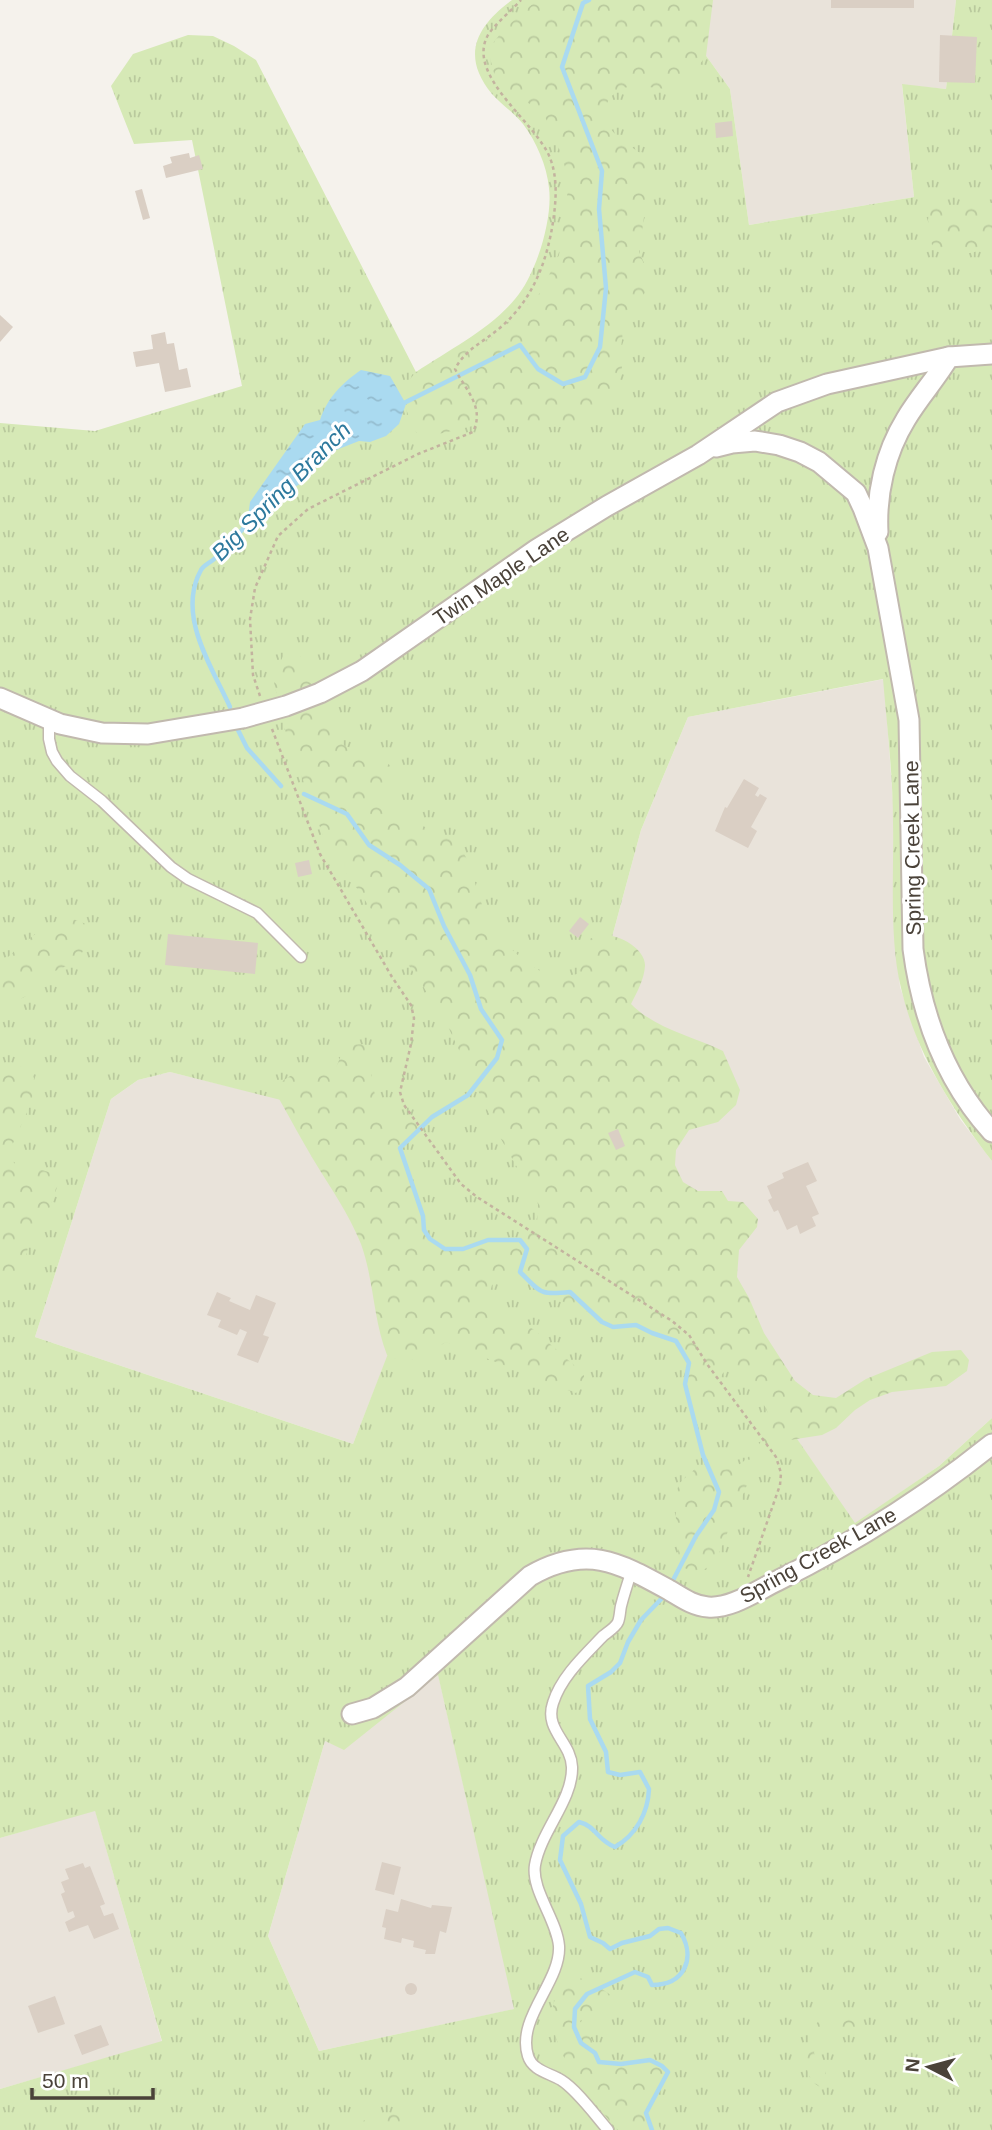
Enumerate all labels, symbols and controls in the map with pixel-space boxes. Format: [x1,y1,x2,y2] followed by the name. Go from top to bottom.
[206,416,356,566] water label: Big Spring Branch
[429,522,573,630] street label: Twin Maple Lane
[899,760,925,936] street label: Spring Creek Lane
[736,1502,900,1608] street label: Spring Creek Lane
[894,2032,964,2102] north arrow
[32,2056,152,2100] scale bar
[901,2057,924,2073] text: N
[42,2069,89,2092] text: 50 m

